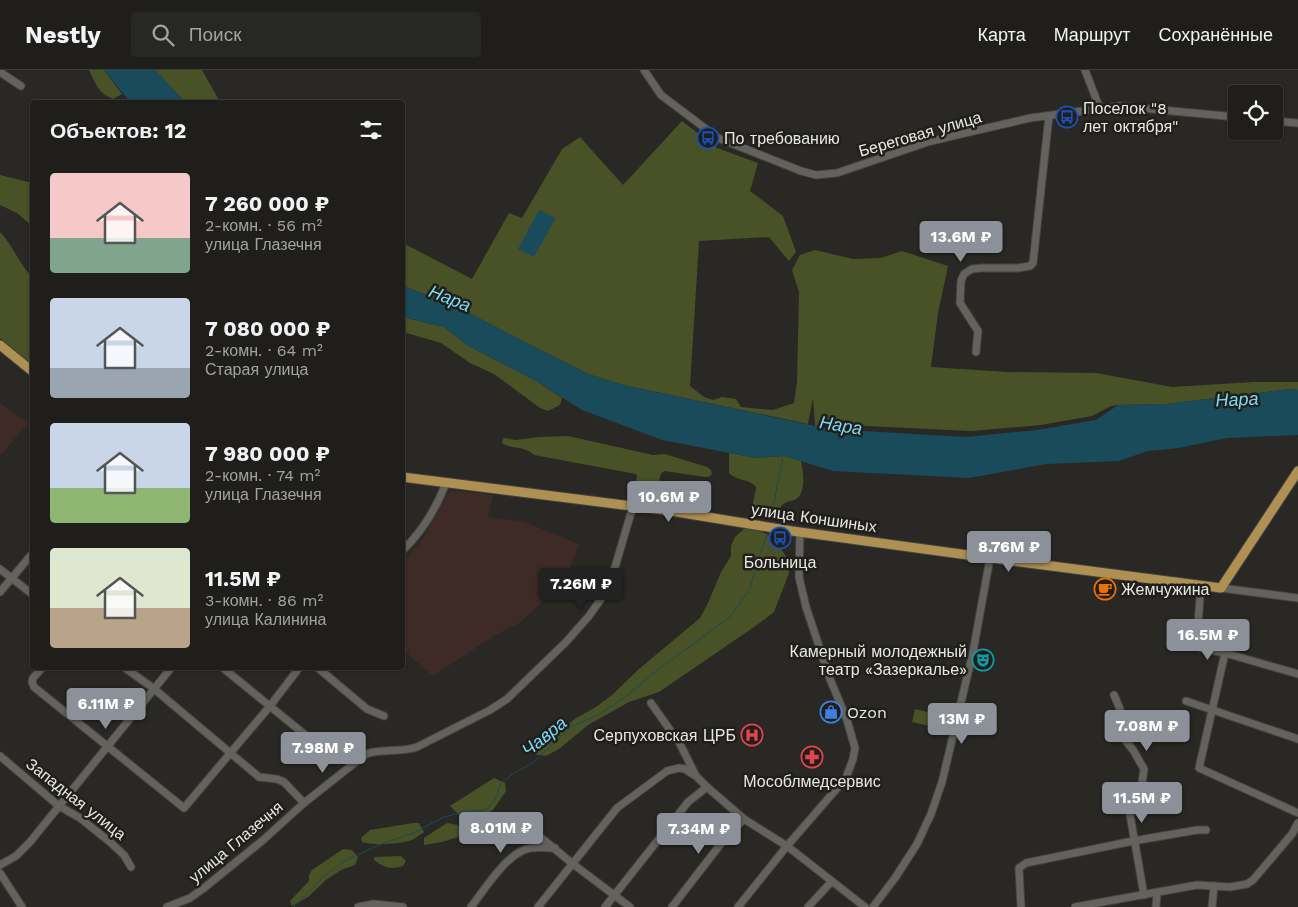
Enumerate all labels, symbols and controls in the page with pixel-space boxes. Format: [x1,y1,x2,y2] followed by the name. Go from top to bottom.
[131,12,481,57] search box
[25,21,101,49] text: Nestly
[149,21,177,49] icon: search
[189,23,242,46] text: Поиск
[978,24,1026,45] text: Карта
[1054,24,1130,45] text: Маршрут
[1158,24,1273,45] text: Сохранённые
[1228,85,1283,140] map controls
[1228,85,1283,140] button: locate
[1083,99,1179,136] place label: Поселок "8 лет октября"
[1055,105,1079,129] bus stop icon: Поселок "8 лет октября"
[856,107,984,161] street label: Береговая улица
[357,116,385,144] icon: filters
[50,118,186,143] text: Объектов: 12
[696,126,720,150] bus stop icon: По требованию
[724,129,840,148] place label: По требованию
[205,191,329,216] text: 7 260 000 ₽
[90,193,150,253] icon: home
[205,216,322,235] text: 2-комн. · 56 m²
[915,220,1007,263] pin: 13.6M ₽
[931,227,991,246] text: 13.6M ₽
[205,235,322,254] text: улица Глазечня
[426,280,474,316] water label: Нара
[205,316,331,341] text: 7 080 000 ₽
[90,318,150,378] icon: home
[205,341,323,360] text: 2-комн. · 64 m²
[205,360,309,379] text: Старая улица
[1215,387,1259,411] water label: Нара
[818,411,864,439] water label: Нара
[205,441,330,466] text: 7 980 000 ₽
[90,443,150,503] icon: home
[205,466,320,485] text: 2-комн. · 74 m²
[623,480,715,523] pin: 10.6M ₽
[205,485,322,504] text: улица Глазечня
[638,487,700,506] text: 10.6M ₽
[750,500,878,536] street label: улица Коншиных
[768,526,792,550] bus stop icon: Больница
[963,530,1055,573] pin: 8.76M ₽
[978,537,1040,556] text: 8.76M ₽
[744,553,816,572] place label: Больница
[205,566,281,591] text: 11.5M ₽
[90,568,150,628] icon: home
[535,568,627,610] pin: 7.26M ₽
[550,574,612,593] text: 7.26M ₽
[1093,577,1117,601] cafe icon: Жемчужина
[1121,580,1209,599] place label: Жемчужина
[205,591,323,610] text: 3-комн. · 86 m²
[205,610,326,629] text: улица Калинина
[1162,618,1254,661] pin: 16.5M ₽
[1178,625,1238,644] text: 16.5M ₽
[790,642,967,679] place label: Камерный молодежный театр «Зазеркалье»
[971,648,995,672] theatre icon: Камерный молодежный театр «Зазеркалье»
[60,688,152,730] pin: 6.11M ₽
[78,694,134,713] text: 6.11M ₽
[819,700,843,724] shop icon: Ozon
[927,702,997,745] pin: 13M ₽
[847,703,887,722] place label: Ozon
[939,709,985,728] text: 13M ₽
[1101,710,1193,752] pin: 7.08M ₽
[517,712,571,760] water label: Чавра
[1116,716,1178,735] text: 7.08M ₽
[740,723,764,747] hospital icon: Серпуховская ЦРБ
[594,726,736,745] place label: Серпуховская ЦРБ
[277,732,369,774] pin: 7.98M ₽
[292,738,354,757] text: 7.98M ₽
[800,745,824,769] pharmacy icon: Мособлмедсервис
[22,754,130,844] street label: Западная улица
[743,772,881,791] place label: Мособлмедсервис
[1096,782,1188,824] pin: 11.5M ₽
[1113,788,1171,807] text: 11.5M ₽
[185,797,287,887] street label: улица Глазечня
[455,812,547,854] pin: 8.01M ₽
[653,812,745,855] pin: 7.34M ₽
[470,818,532,837] text: 8.01M ₽
[668,819,730,838] text: 7.34M ₽

